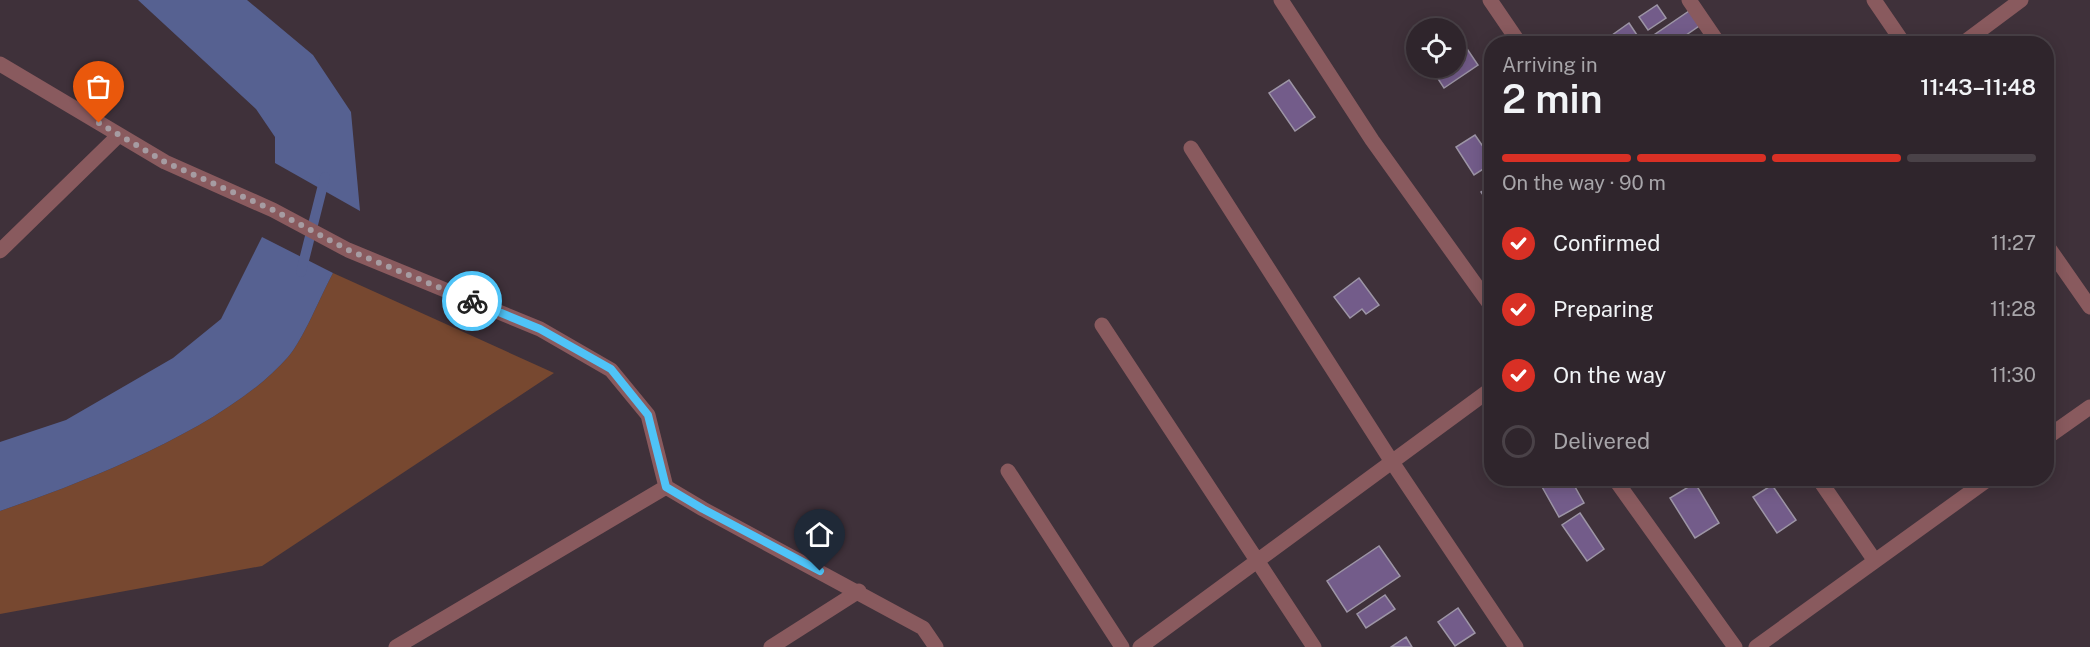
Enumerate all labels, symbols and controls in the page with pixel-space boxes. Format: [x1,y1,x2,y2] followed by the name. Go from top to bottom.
[1406,18,1466,78] map controls
[1406,18,1466,78] button: locate
[1502,53,1597,77] text: Arriving in
[73,61,124,123] pin
[82,70,115,103] icon: bag
[1920,74,2036,100] text: 11:43–11:48
[1502,76,1603,122] text: 2 min
[1502,171,1666,195] text: On the way · 90 m
[1502,227,1535,260] icon: check
[1553,230,1660,256] text: Confirmed
[1991,231,2036,255] text: 11:27
[442,271,502,331] courier
[456,285,489,318] icon: bike
[1502,293,1535,326] icon: check
[1553,296,1654,322] text: Preparing
[1990,297,2036,321] text: 11:28
[1502,359,1535,392] icon: check
[1553,362,1666,388] text: On the way
[1991,363,2036,387] text: 11:30
[1553,428,1650,454] text: Delivered
[794,509,845,571] pin
[803,518,836,551] icon: home

